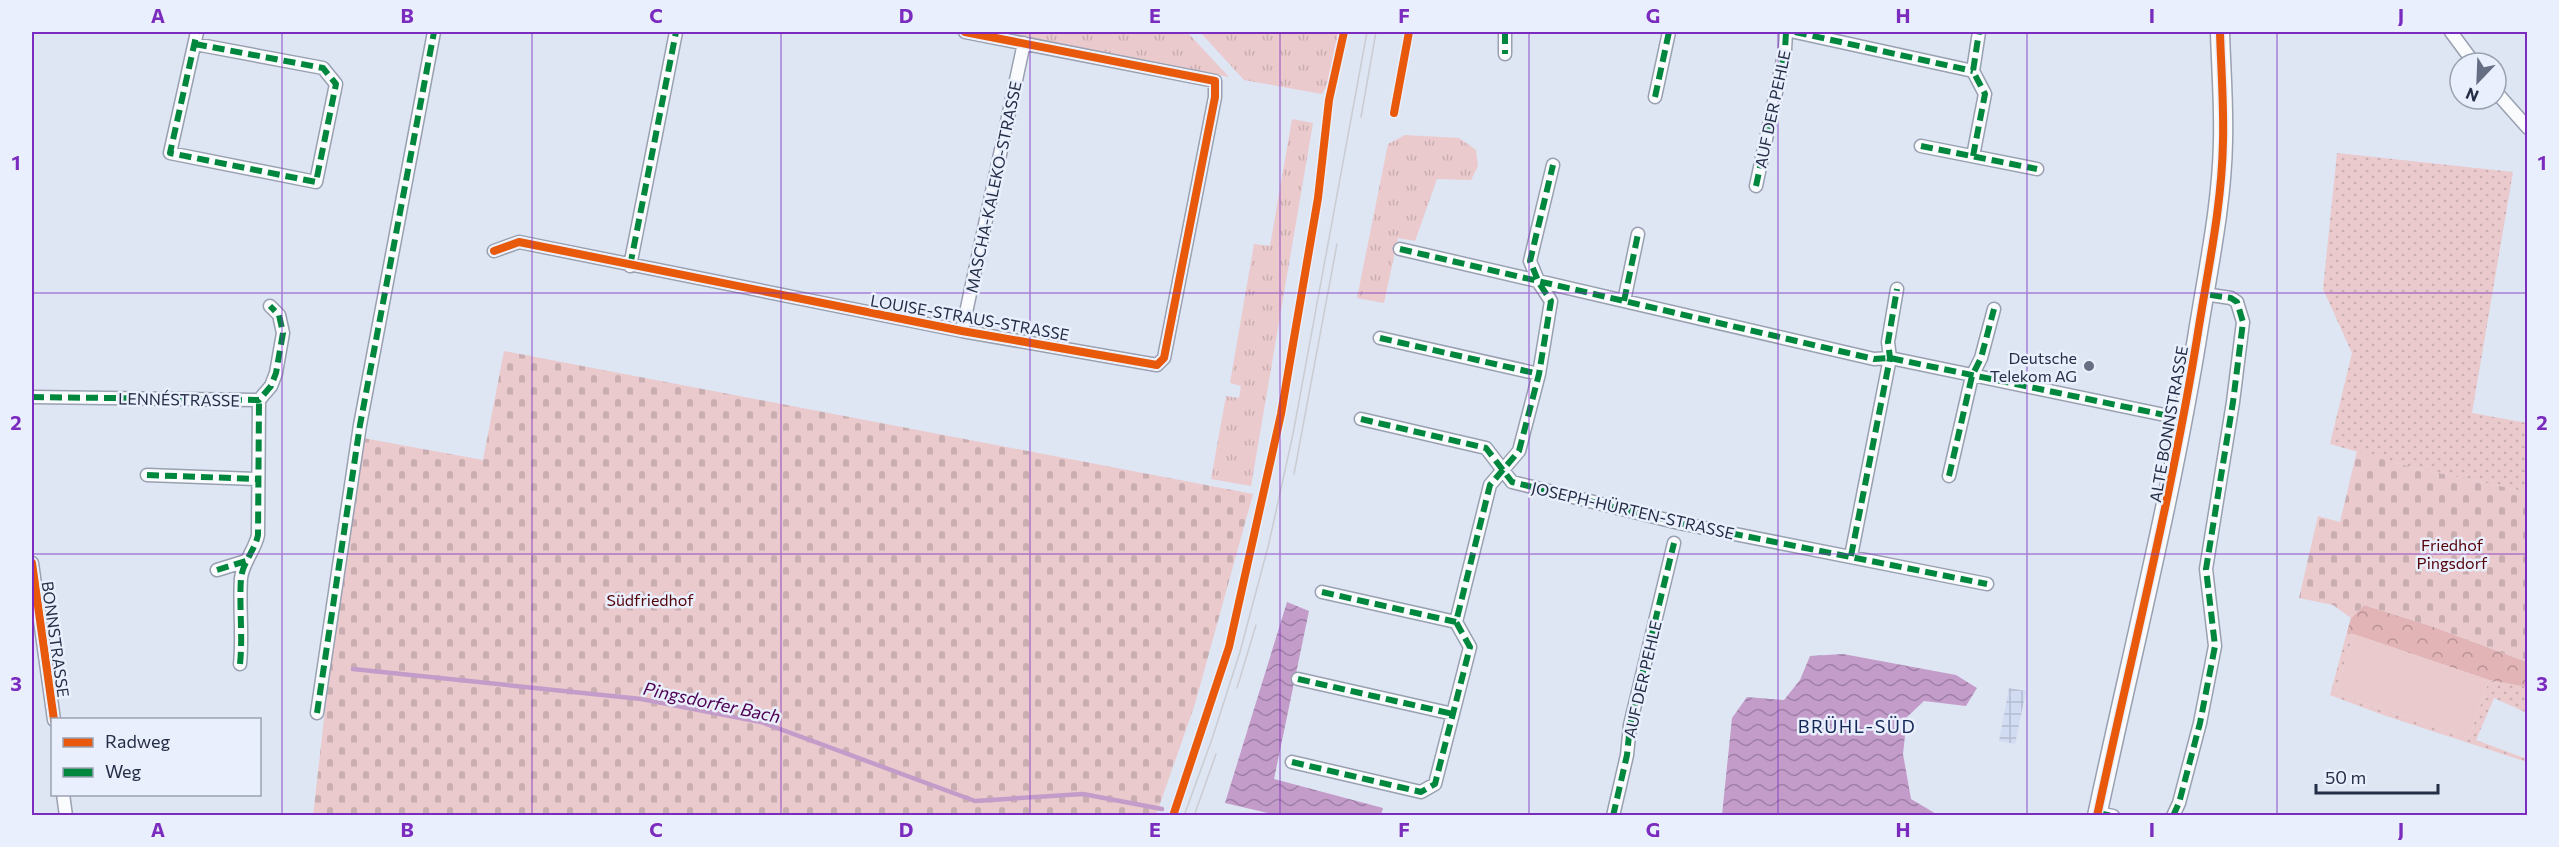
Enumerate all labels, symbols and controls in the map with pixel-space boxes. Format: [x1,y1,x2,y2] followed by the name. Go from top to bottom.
[151,3,165,27] text: A
[400,3,414,27] text: B
[649,3,663,27] text: C
[899,3,913,27] text: D
[1149,3,1161,27] text: E
[1398,3,1410,27] text: F
[1646,3,1660,27] text: G
[1896,3,1911,27] text: H
[2149,3,2155,27] text: I
[2398,3,2404,27] text: J
[1750,48,1794,170] street label: AUF DER PEHLE
[2448,51,2508,111] north arrow
[961,79,1025,295] street label: MASCHA-KALEKO-STRASSE
[2463,84,2481,106] text: N
[11,150,21,174] text: 1
[2537,150,2547,174] text: 1
[869,290,1071,344] street label: LOUISE-STRAUS-STRASSE
[2145,344,2191,504] street label: ALTE BONNSTRASSE
[1990,348,2077,385] place label: Deutsche Telekom AG
[2082,359,2096,373] marker: Deutsche Telekom AG
[118,388,240,410] street label: LENNÉSTRASSE
[10,410,22,434] text: 2
[2536,410,2548,434] text: 2
[1530,477,1736,543] street label: JOSEPH-HÜRTEN-STRASSE
[2417,535,2488,572] park label: Friedhof Pingsdorf
[38,580,74,698] street label: BONNSTRASSE
[607,590,694,609] park label: Südfriedhof
[1619,619,1665,739] street label: AUF DER PEHLE
[10,671,22,695] text: 3
[2536,671,2548,695] text: 3
[641,677,783,727] water label: Pingsdorfer Bach
[1798,715,1916,737] district label: BRÜHL-SÜD
[51,718,261,796] legend
[105,730,170,752] text: Radweg
[2316,757,2438,795] scale bar
[105,760,142,782] text: Weg
[2325,766,2366,788] text: 50 m
[151,817,165,841] text: A
[400,817,414,841] text: B
[649,817,663,841] text: C
[899,817,913,841] text: D
[1149,817,1161,841] text: E
[1398,817,1410,841] text: F
[1646,817,1660,841] text: G
[1896,817,1911,841] text: H
[2149,817,2155,841] text: I
[2398,817,2404,841] text: J

